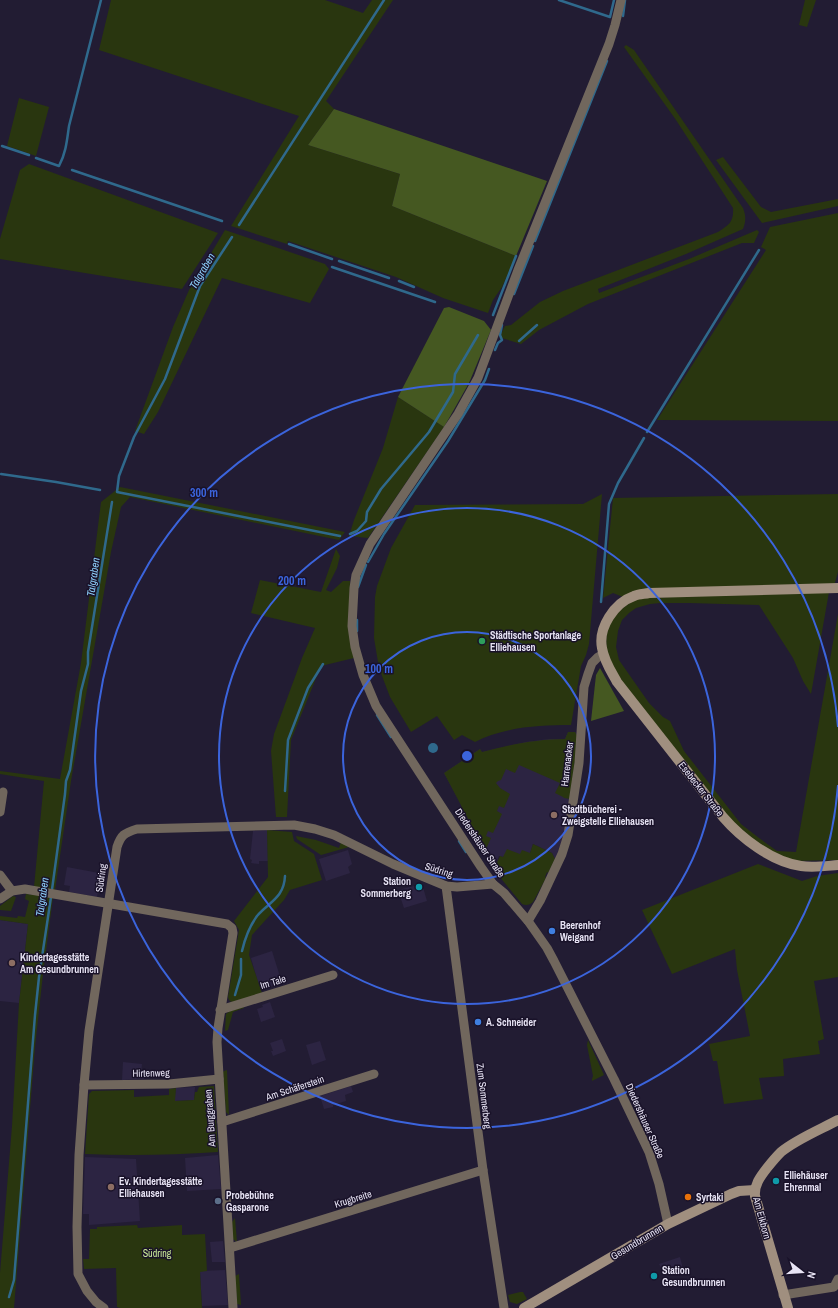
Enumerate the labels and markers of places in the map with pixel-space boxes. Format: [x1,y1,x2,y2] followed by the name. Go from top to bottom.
[490,629,582,654] place label: Städtische Sportanlage Elliehausen
[477,636,487,646] marker: Städtische Sportanlage Elliehausen
[460,749,474,763] centre of rings
[562,803,654,828] place label: Stadtbücherei - Zweigstelle Elliehausen
[549,810,559,820] marker: Stadtbücherei - Zweigstelle Elliehausen
[360,875,411,900] place label: Station Sommerberg
[414,882,424,892] marker: Station Sommerberg
[560,919,601,944] place label: Beerenhof Weigand
[547,926,557,936] marker: Beerenhof Weigand
[20,951,99,976] place label: Kindertagesstätte Am Gesundbrunnen
[7,958,17,968] marker: Kindertagesstätte Am Gesundbrunnen
[486,1016,537,1029] place label: A. Schneider
[473,1017,483,1027] marker: A. Schneider
[784,1169,829,1194] place label: Elliehäuser Ehrenmal
[119,1175,203,1200] place label: Ev. Kindertagesstätte Elliehausen
[771,1176,781,1186] marker: Elliehäuser Ehrenmal
[106,1182,116,1192] marker: Ev. Kindertagesstätte Elliehausen
[226,1189,274,1214] place label: Probebühne Gasparone
[696,1191,723,1204] place label: Syrtaki
[683,1192,693,1202] marker: Syrtaki
[213,1196,223,1206] marker: Probebühne Gasparone
[662,1264,725,1289] place label: Station Gesundbrunnen
[649,1271,659,1281] marker: Station Gesundbrunnen

